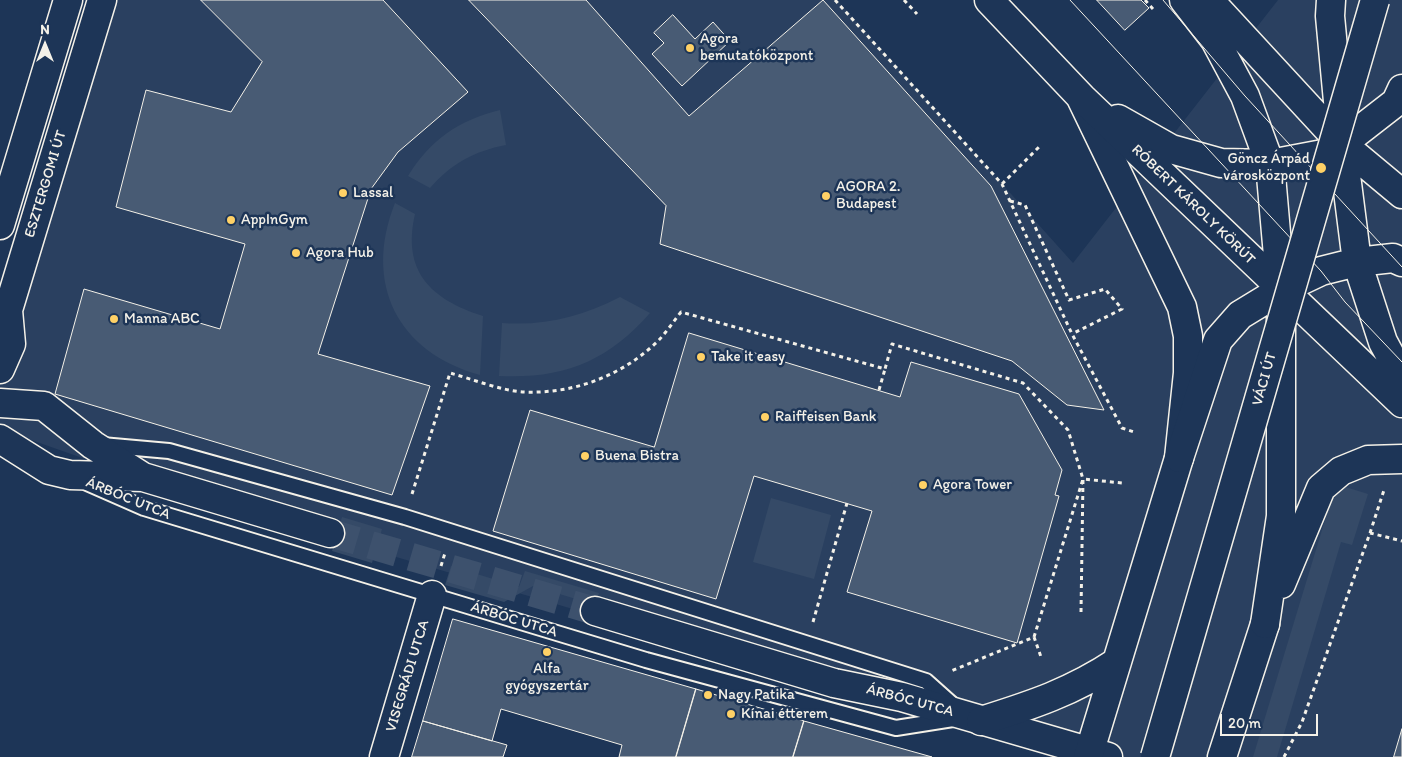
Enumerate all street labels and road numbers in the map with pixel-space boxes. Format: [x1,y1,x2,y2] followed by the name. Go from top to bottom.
[21,128,71,240] street label: ESZTERGOMI ÚT
[1127,141,1259,269] street label: RÓBERT KÁROLY KÖRÚT
[1249,350,1281,408] street label: VÁCI ÚT
[83,474,173,524] street label: ÁRBÓC UTCA
[469,598,559,642] street label: ÁRBÓC UTCA
[382,618,434,734] street label: VISEGRÁDI UTCA
[864,681,956,721] street label: ÁRBÓC UTCA

